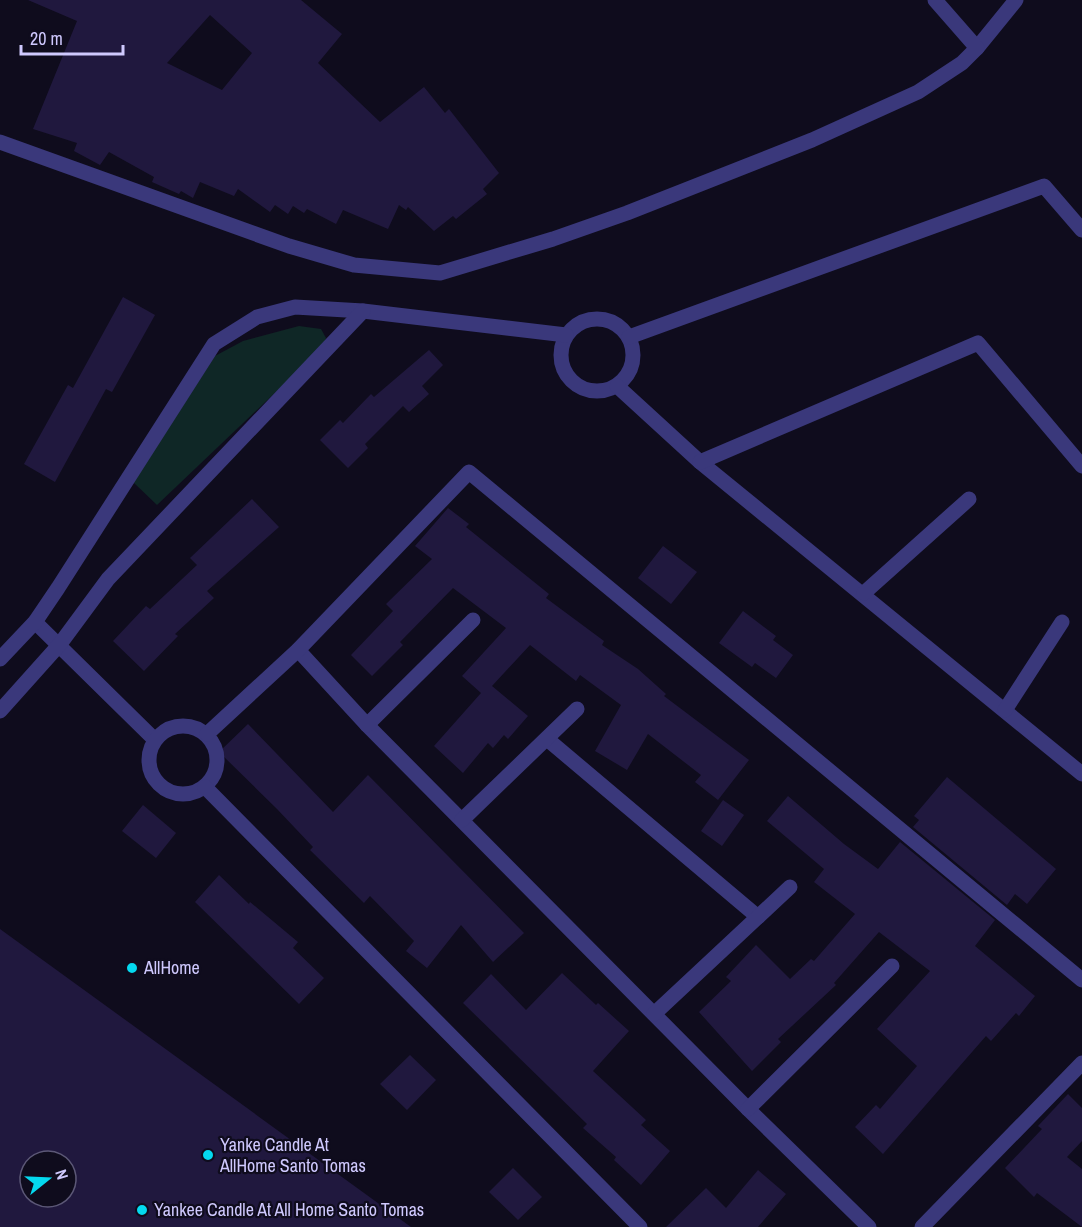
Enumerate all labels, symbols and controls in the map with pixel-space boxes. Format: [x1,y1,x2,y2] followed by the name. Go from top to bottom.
[21,18,123,56] scale bar
[30,26,63,51] text: 20 m
[143,955,200,980] place label: AllHome
[125,961,139,975] marker: AllHome
[219,1132,366,1178] place label: Yanke Candle At AllHome Santo Tomas
[201,1148,215,1162] marker: Yanke Candle At AllHome Santo Tomas
[18,1149,78,1209] north arrow
[50,1166,74,1182] text: N
[154,1197,424,1222] place label: Yankee Candle At All Home Santo Tomas
[135,1203,149,1217] marker: Yankee Candle At All Home Santo Tomas

